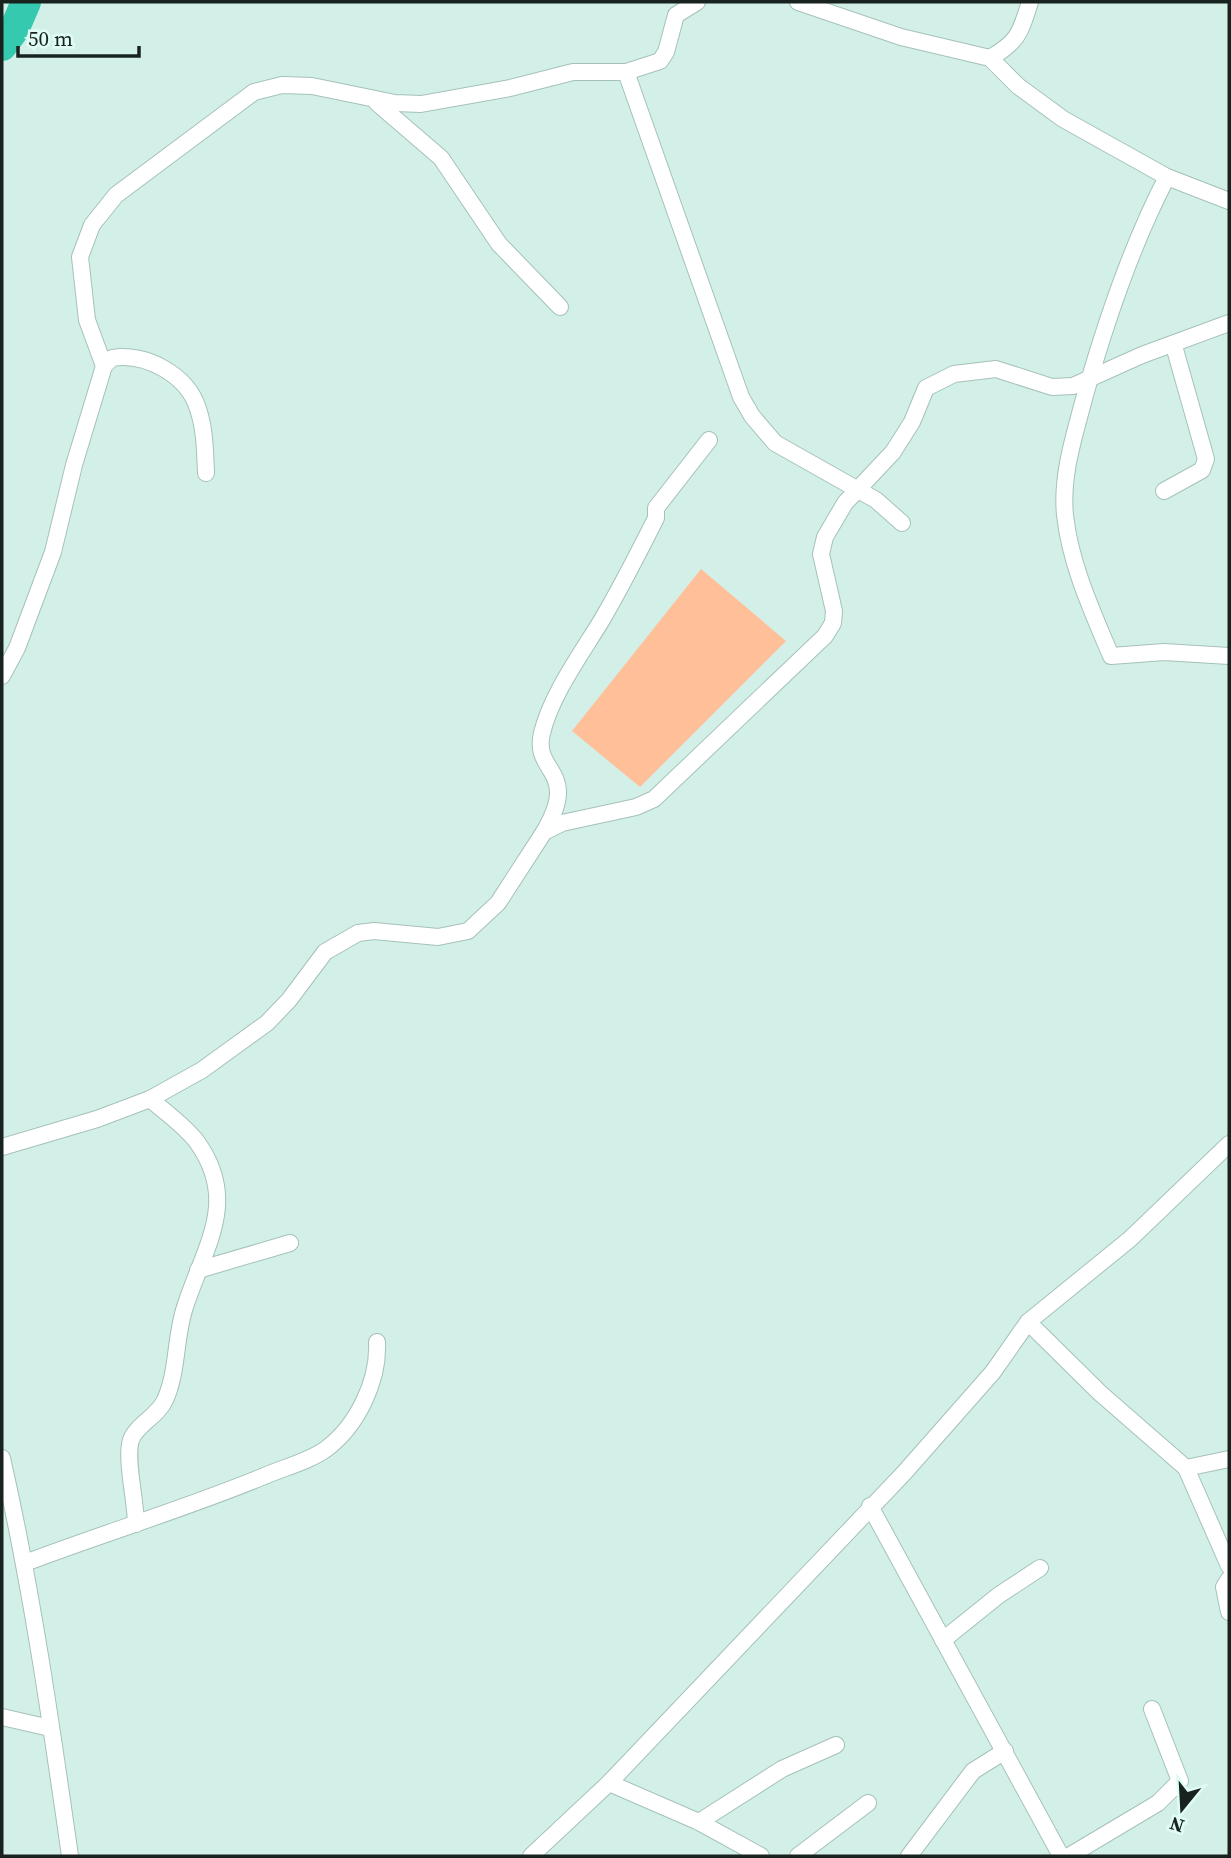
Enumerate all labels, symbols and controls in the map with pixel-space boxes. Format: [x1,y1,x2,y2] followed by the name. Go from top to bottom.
[18,14,138,58] scale bar
[28,24,73,53] text: 50 m
[1147,1774,1217,1844] north arrow
[1166,1811,1187,1840] text: N

